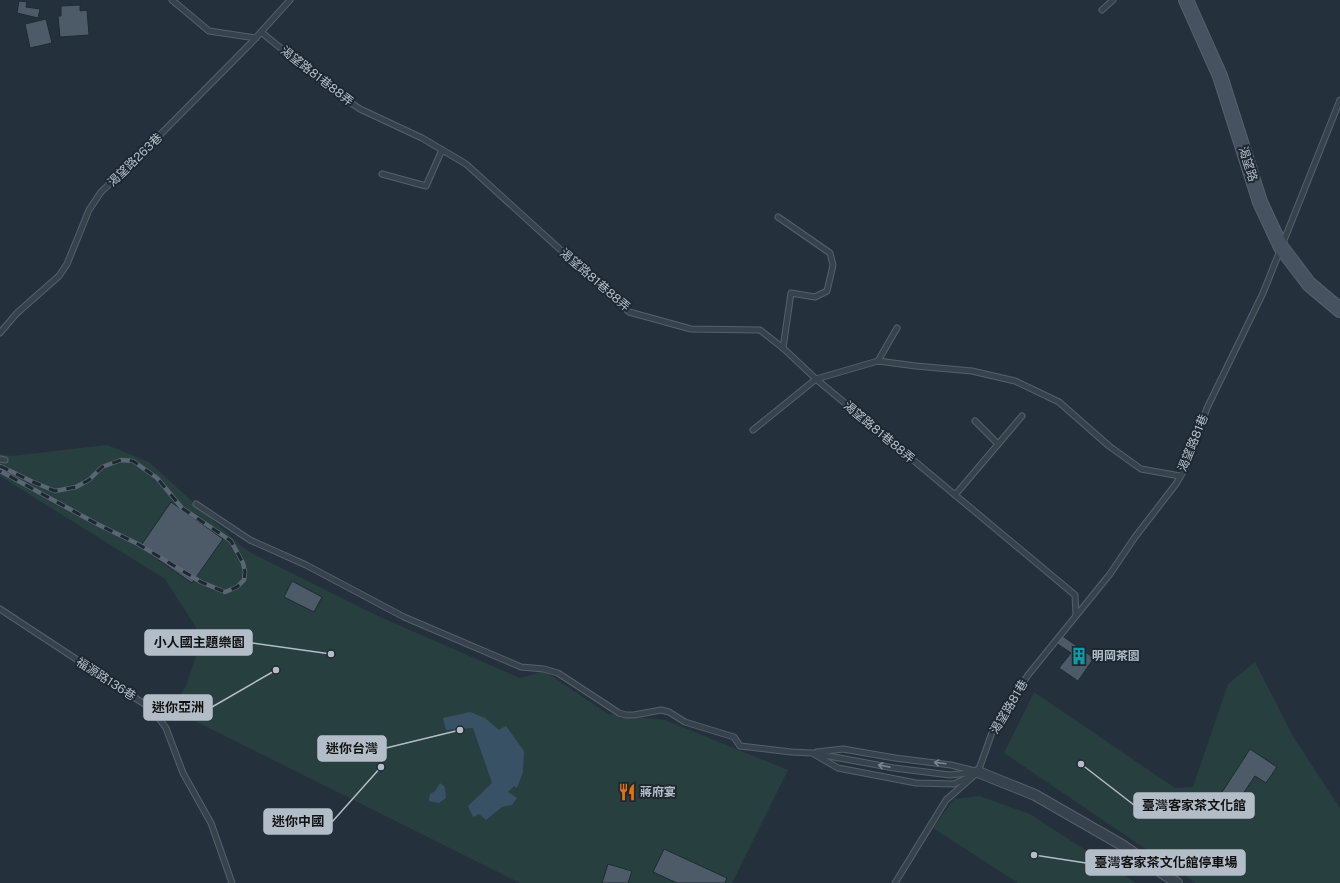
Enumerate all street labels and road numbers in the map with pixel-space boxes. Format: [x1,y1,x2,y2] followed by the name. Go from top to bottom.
[278,43,356,109] street label: 渴望路81巷88弄
[105,131,165,189] street label: 渴望路263巷
[1236,145,1260,183] street label: 渴望路
[557,246,633,314] street label: 渴望路81巷88弄
[841,398,917,466] street label: 渴望路81巷88弄
[1175,412,1211,474] street label: 渴望路81巷
[74,655,138,703] street label: 福源路136巷
[987,677,1031,737] street label: 渴望路81巷

